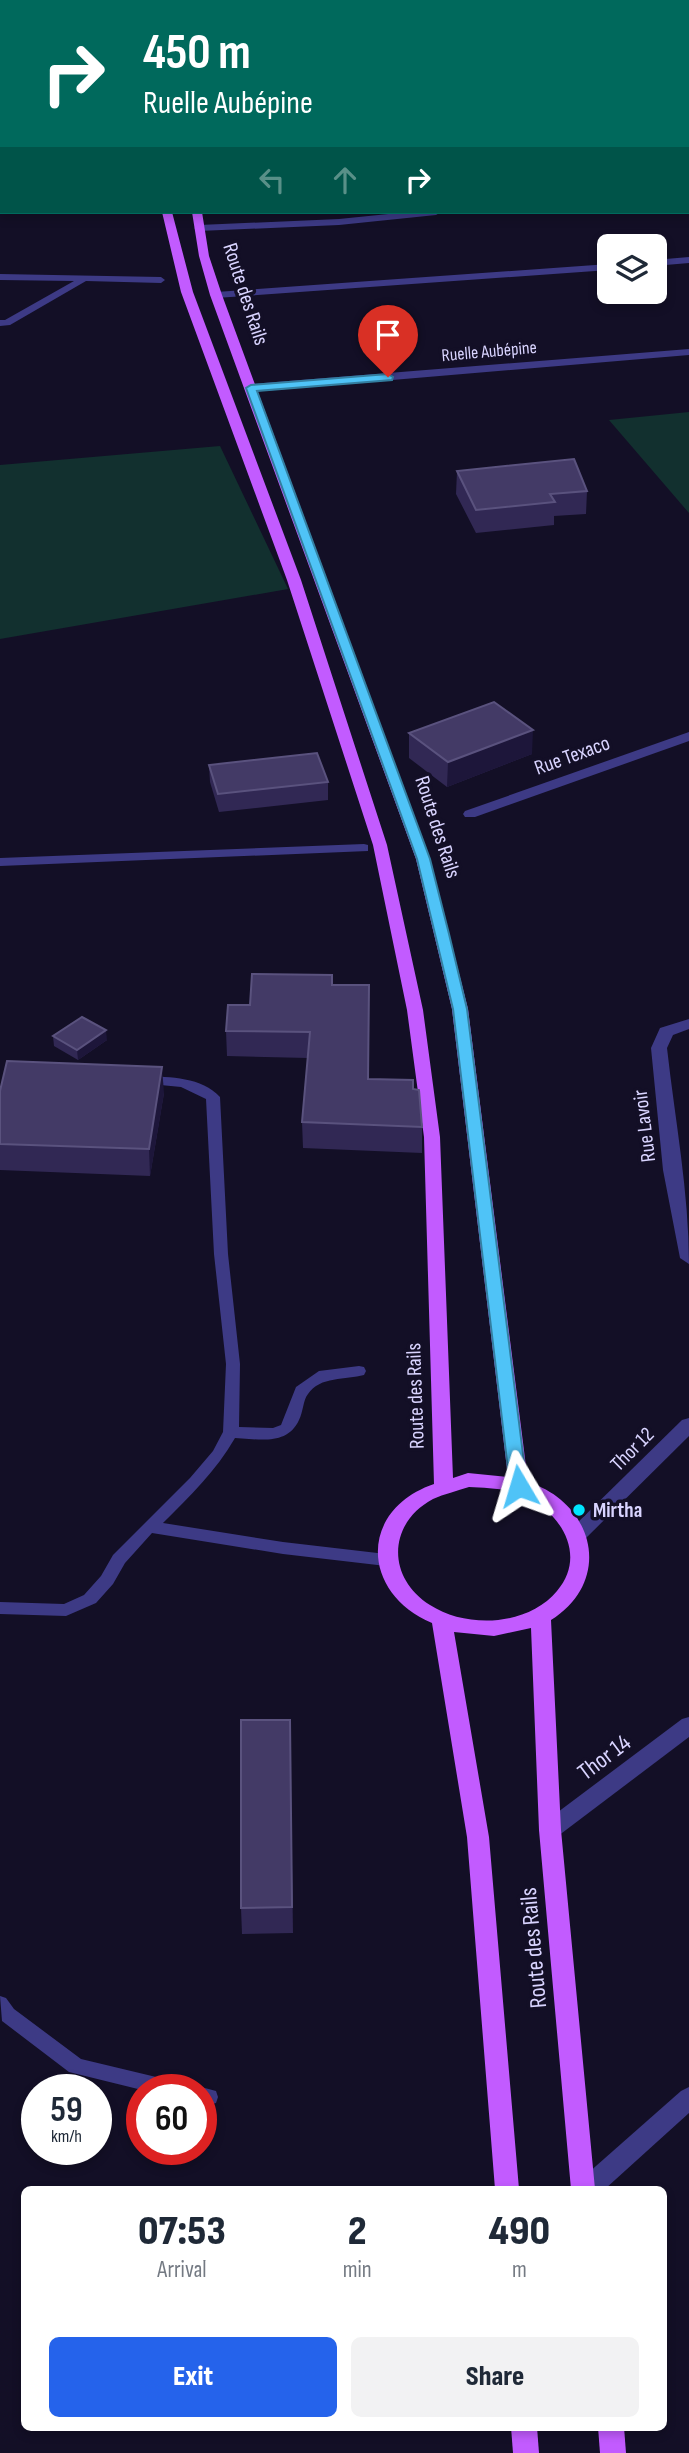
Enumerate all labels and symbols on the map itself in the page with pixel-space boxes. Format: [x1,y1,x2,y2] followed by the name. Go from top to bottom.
[217,240,274,348] street label: Route des Rails
[358,305,418,377] pin
[441,337,538,366] street label: Ruelle Aubépine
[531,730,613,781] street label: Rue Texaco
[409,773,466,881] street label: Route des Rails
[628,1088,661,1163] street label: Rue Lavoir
[401,1343,430,1449] street label: Route des Rails
[605,1422,659,1476] street label: Thor 12
[482,1449,556,1523] position arrow
[593,1498,642,1523] place label: Mirtha
[571,1502,587,1518] marker: Mirtha
[572,1728,637,1787] street label: Thor 14
[514,1886,553,2010] street label: Route des Rails
[126,2074,217,2165] speed limit sign: 60

